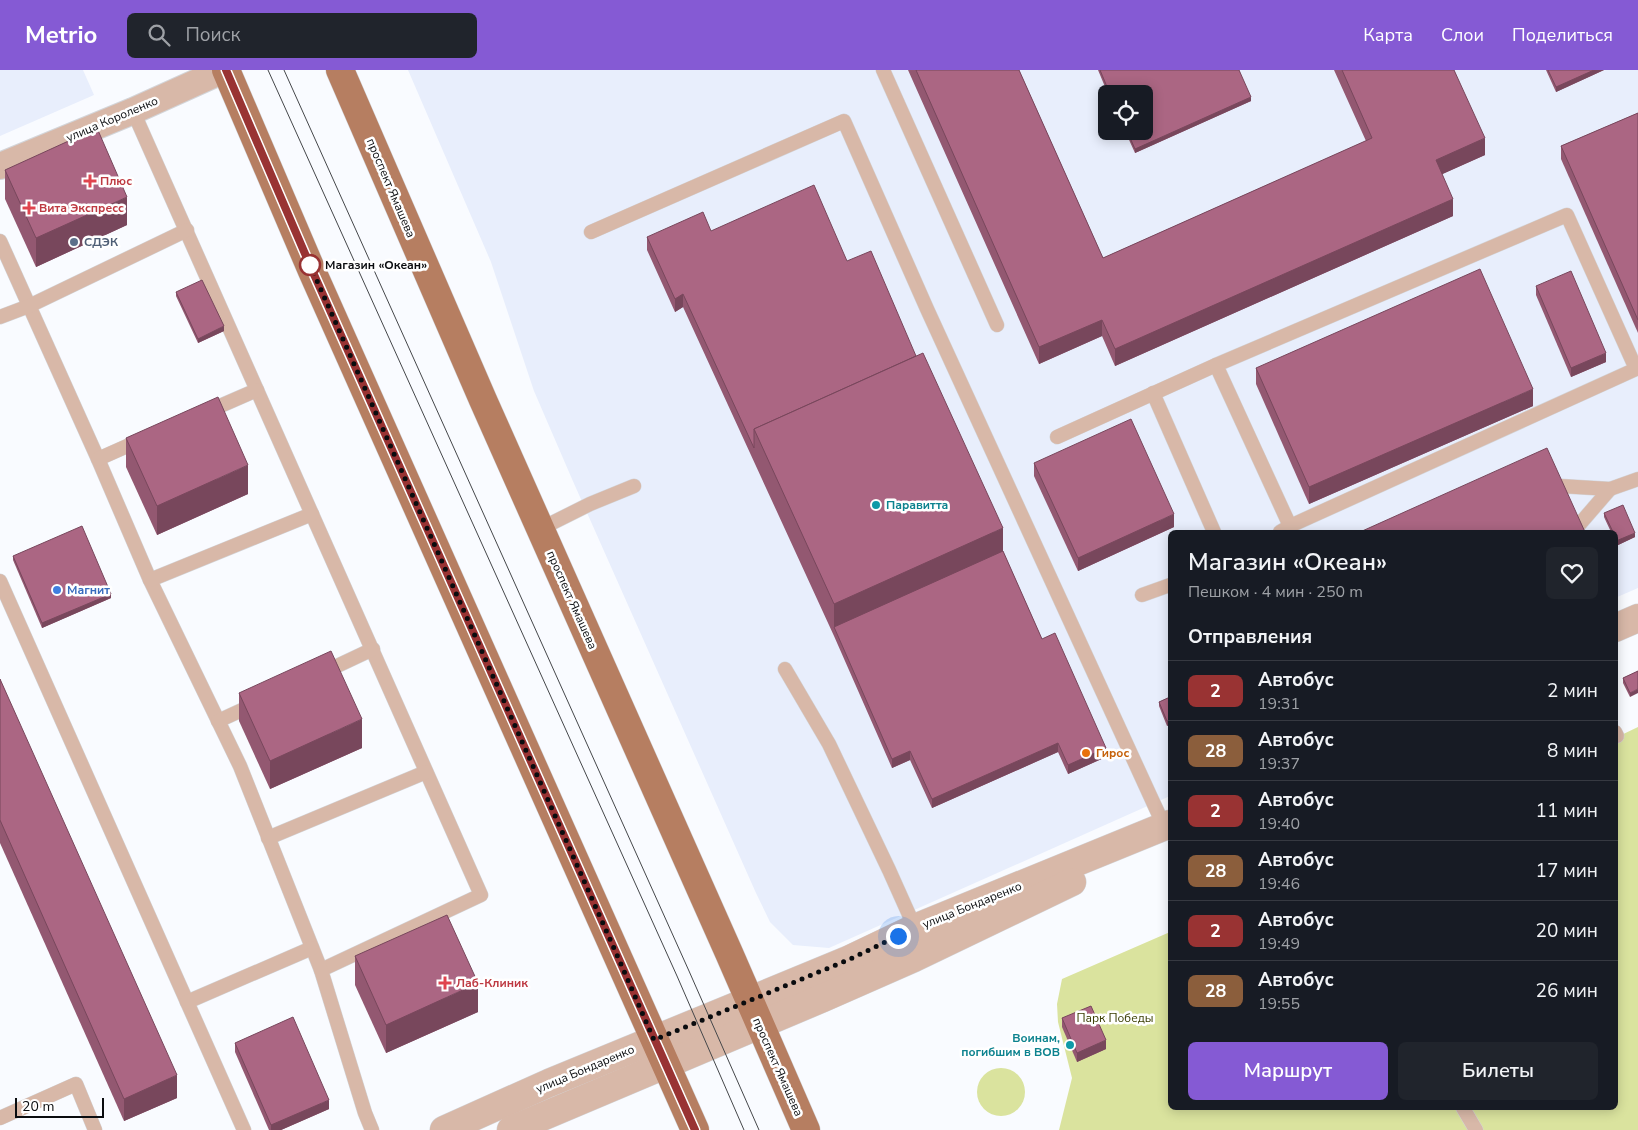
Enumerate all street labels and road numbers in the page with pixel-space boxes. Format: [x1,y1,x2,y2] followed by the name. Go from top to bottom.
[64,92,161,146] street label: улица Короленко
[363,136,419,240] street label: проспект Ямашева
[543,548,601,652] street label: проспект Ямашева
[920,878,1024,932] street label: улица Бондаренко
[749,1015,807,1119] street label: проспект Ямашева
[533,1041,637,1097] street label: улица Бондаренко

